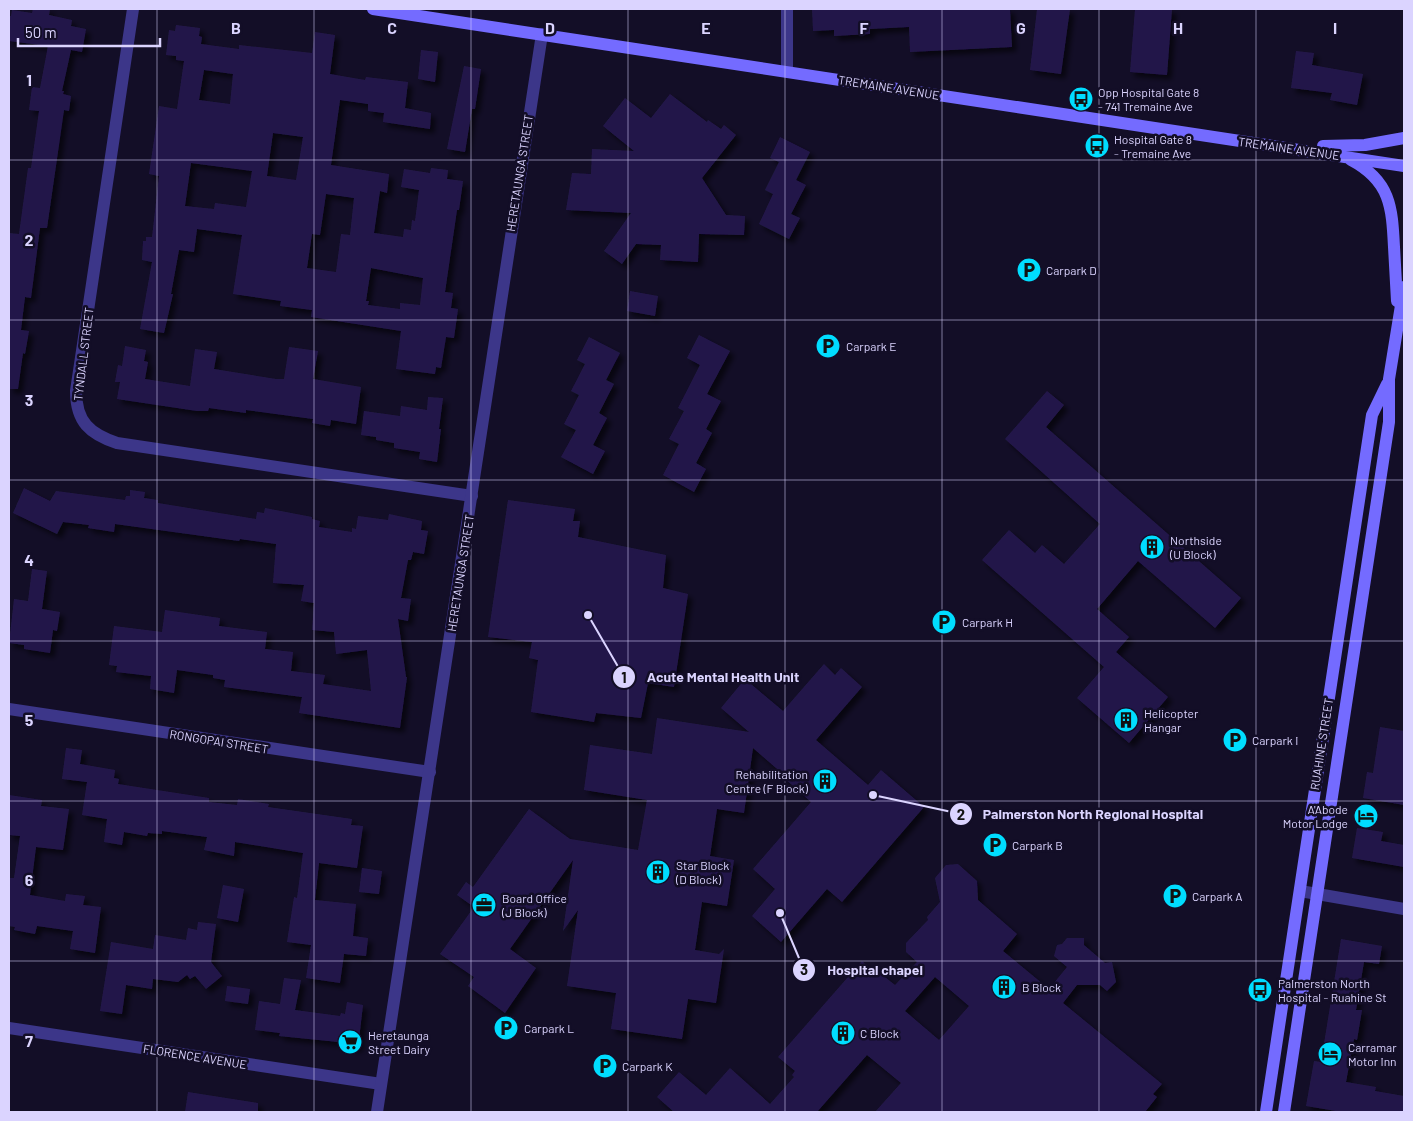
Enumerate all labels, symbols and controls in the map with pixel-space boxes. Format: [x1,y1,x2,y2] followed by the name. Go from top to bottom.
[18,15,160,47] scale bar
[231,18,241,37] text: B
[387,18,397,37] text: C
[545,18,555,37] text: D
[701,18,711,37] text: E
[860,18,869,37] text: F
[1016,18,1026,37] text: G
[1173,18,1183,37] text: H
[1333,18,1337,37] text: I
[25,23,57,41] text: 50 m
[26,70,32,89] text: 1
[838,72,940,102] street label: TREMAINE AVENUE
[1098,85,1199,113] place label: Opp Hospital Gate 8 - 741 Tremaine Ave
[1068,86,1094,112] bus stop icon: Opp Hospital Gate 8 - 741 Tremaine Ave
[503,113,535,233] street label: HERETAUNGA STREET
[1114,132,1192,160] place label: Hospital Gate 8 - Tremaine Ave
[1084,133,1110,159] bus stop icon: Hospital Gate 8 - Tremaine Ave
[1238,134,1340,162] street label: TREMAINE AVENUE
[25,230,34,249] text: 2
[1016,257,1042,283] parking icon: Carpark D
[1046,263,1097,277] place label: Carpark D
[70,306,96,402] street label: TYNDALL STREET
[815,333,841,359] parking icon: Carpark E
[846,339,897,353] place label: Carpark E
[25,390,33,409] text: 3
[444,513,476,633] street label: HERETAUNGA STREET
[1169,533,1222,561] place label: Northside (U Block)
[1139,534,1165,560] building icon: Northside (U Block)
[24,550,34,569] text: 4
[931,609,957,635] parking icon: Carpark H
[962,615,1013,629] place label: Carpark H
[611,663,809,692] callout: Acute Mental Health Unit
[621,668,627,686] text: 1
[647,668,799,685] text: Acute Mental Health Unit
[1307,697,1335,791] street label: RUAHINE STREET
[1144,706,1199,734] place label: Helicopter Hangar
[1113,707,1139,733] building icon: Helicopter Hangar
[25,710,34,729] text: 5
[169,726,269,756] street label: RONGOPAI STREET
[1222,727,1248,753] parking icon: Carpark I
[1252,733,1298,747] place label: Carpark I
[726,767,809,795] place label: Rehabilitation Centre (F Block)
[812,768,838,794] building icon: Rehabilitation Centre (F Block)
[948,800,1213,829] callout: Palmerston North Regional Hospital
[1283,802,1348,830] place label: A'Abode Motor Lodge
[1353,803,1379,829] hotel icon: A'Abode Motor Lodge
[957,805,965,823] text: 2
[983,805,1203,822] text: Palmerston North Regional Hospital
[982,832,1008,858] parking icon: Carpark B
[1012,838,1063,852] place label: Carpark B
[675,858,729,886] place label: Star Block (D Block)
[645,859,671,885] building icon: Star Block (D Block)
[25,870,34,889] text: 6
[1162,883,1188,909] parking icon: Carpark A
[1192,889,1243,903] place label: Carpark A
[501,891,567,919] place label: Board Office (J Block)
[471,892,497,918] office icon: Board Office (J Block)
[792,956,933,985] callout: Hospital chapel
[800,960,808,978] text: 3
[827,961,923,978] text: Hospital chapel
[991,974,1017,1000] building icon: B Block
[1278,976,1387,1004] place label: Palmerston North Hospital - Ruahine St
[1247,977,1273,1003] bus stop icon: Palmerston North Hospital - Ruahine St
[1022,980,1061,994] place label: B Block
[493,1015,519,1041] parking icon: Carpark L
[830,1020,856,1046] building icon: C Block
[524,1021,574,1035] place label: Carpark L
[860,1026,899,1040] place label: C Block
[368,1028,430,1056] place label: Heretaunga Street Dairy
[337,1029,363,1055] supermarket icon: Heretaunga Street Dairy
[25,1031,33,1050] text: 7
[1348,1040,1397,1068] place label: Carramar Motor Inn
[142,1041,248,1071] street label: FLORENCE AVENUE
[1317,1041,1343,1067] hotel icon: Carramar Motor Inn
[592,1053,618,1079] parking icon: Carpark K
[622,1059,673,1073] place label: Carpark K

